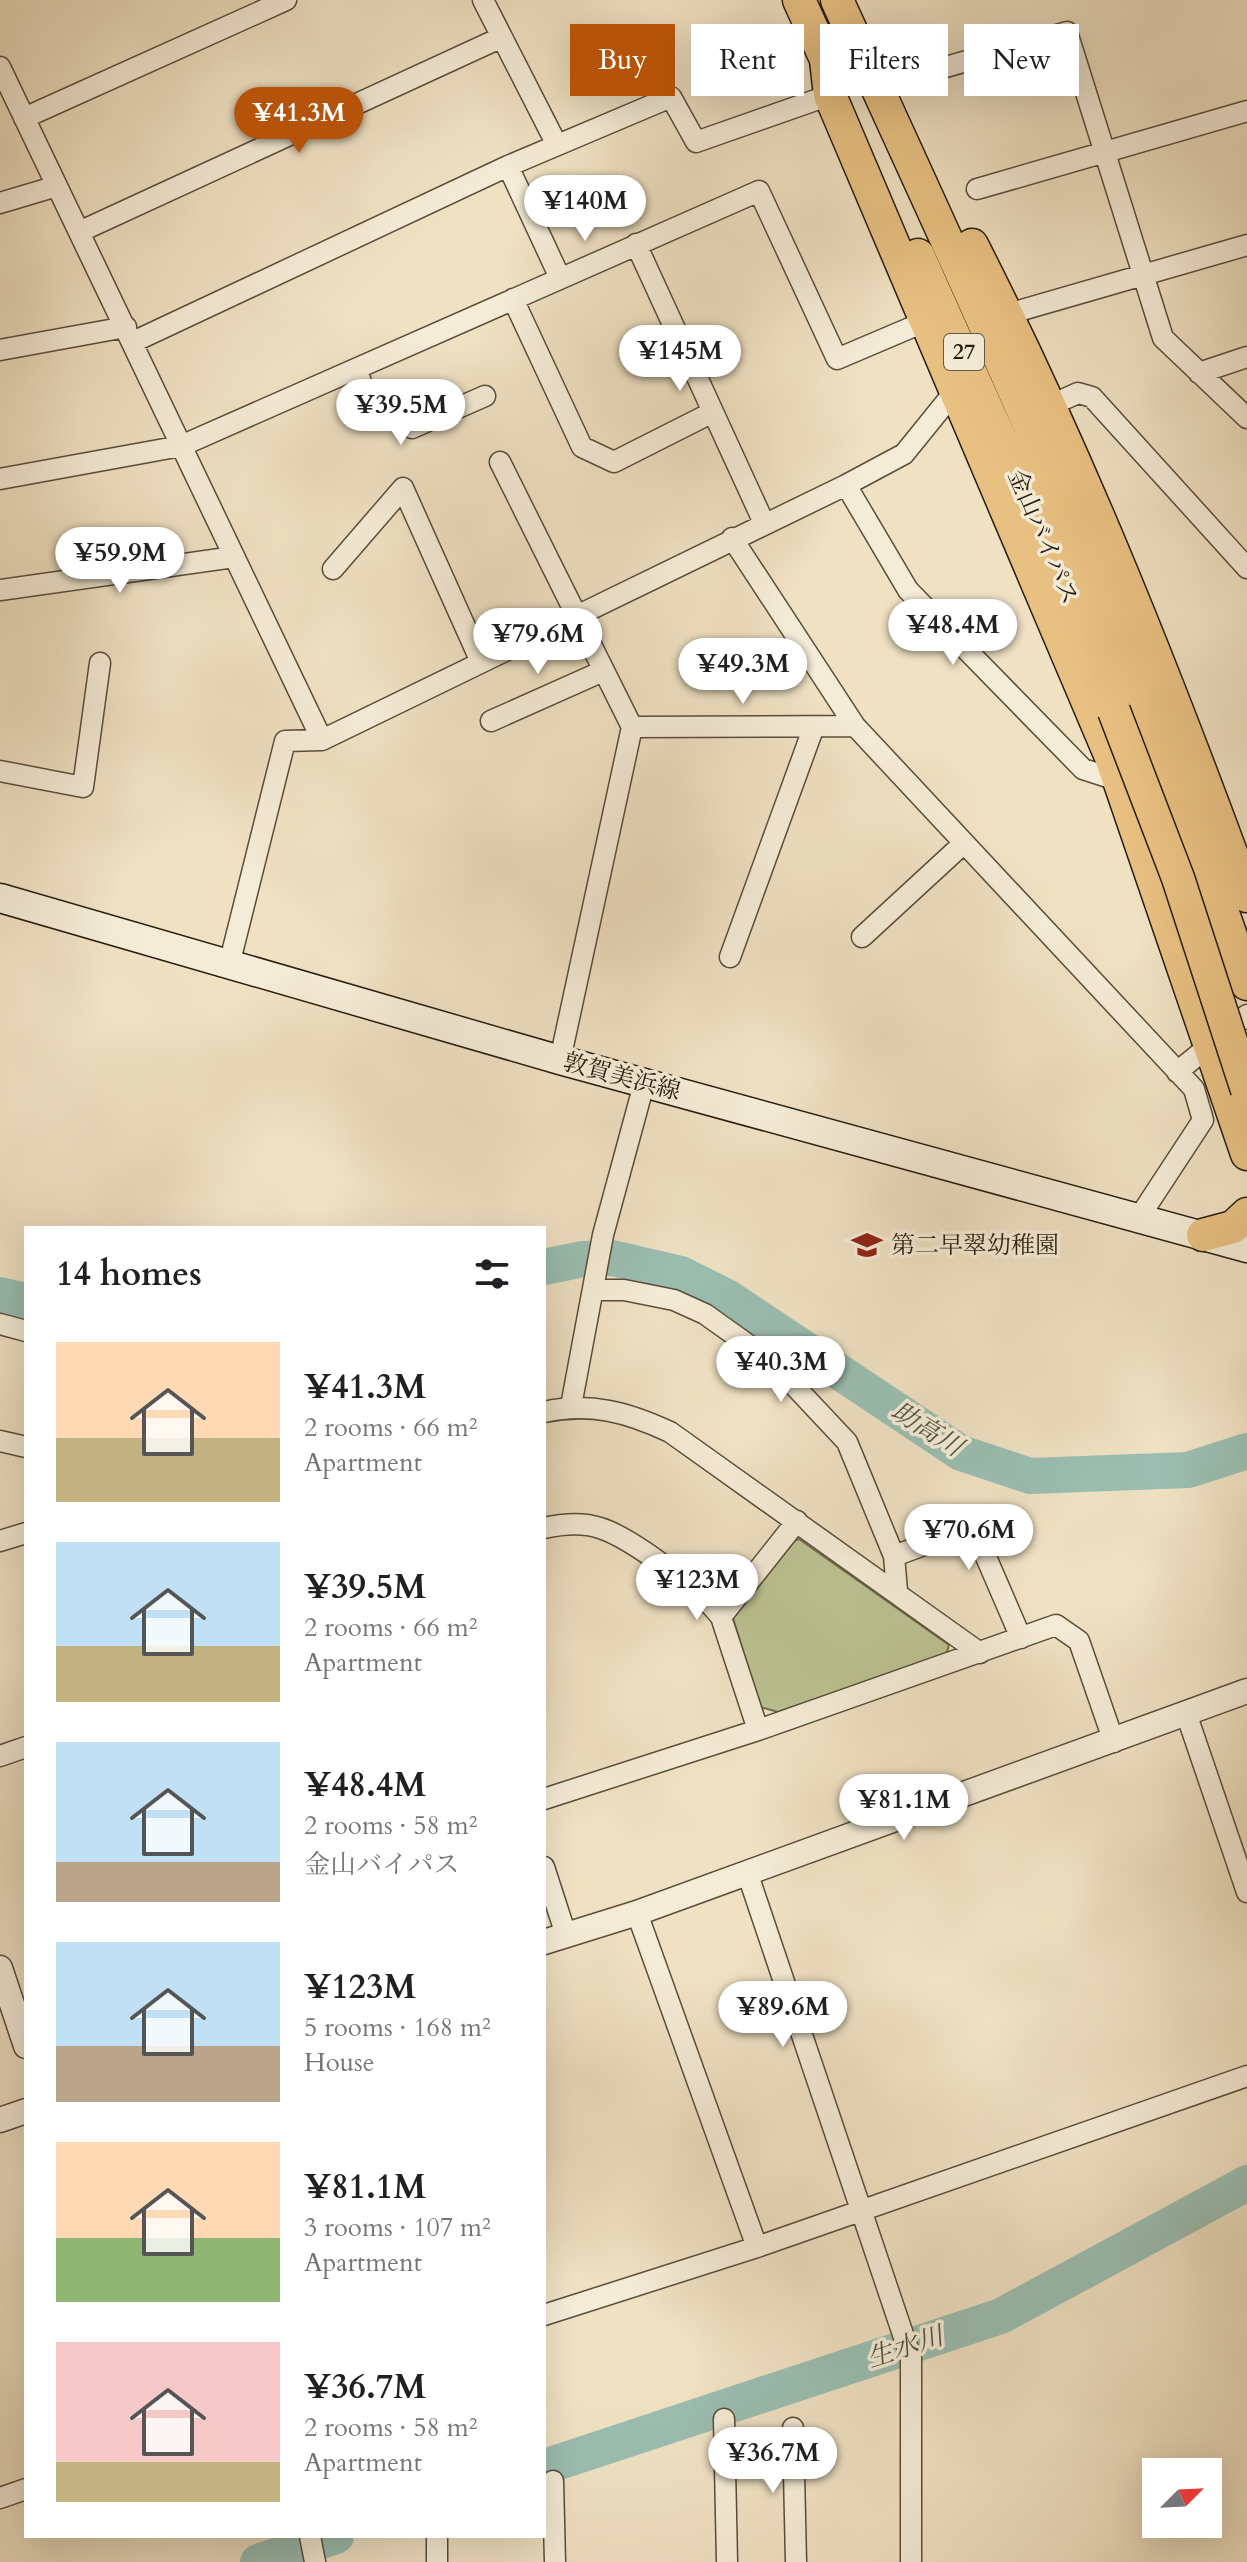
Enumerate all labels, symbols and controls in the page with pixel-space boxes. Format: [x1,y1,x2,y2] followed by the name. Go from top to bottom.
[570,24,675,96] chip: Buy
[691,24,804,96] chip: Rent
[820,24,948,96] chip: Filters
[964,24,1079,96] chip: New
[234,87,364,155] pin: ¥41.3M
[252,95,346,130] text: ¥41.3M
[529,175,641,243] pin: ¥140M
[542,183,628,218] text: ¥140M
[624,325,736,393] pin: ¥145M
[637,333,723,368] text: ¥145M
[944,334,984,370] road number: 27
[336,379,466,447] pin: ¥39.5M
[354,387,448,422] text: ¥39.5M
[1000,464,1086,610] street label: 金山バイパス
[55,527,185,595] pin: ¥59.9M
[73,535,167,570] text: ¥59.9M
[888,599,1018,667] pin: ¥48.4M
[906,607,1000,642] text: ¥48.4M
[473,608,603,676] pin: ¥79.6M
[491,616,585,651] text: ¥79.6M
[678,638,808,706] pin: ¥49.3M
[696,646,790,681] text: ¥49.3M
[560,1046,684,1108] street label: 敦賀美浜線
[850,1228,884,1262] school or university icon: 第二早翠幼稚園
[891,1229,1059,1262] place label: 第二早翠幼稚園
[56,1251,202,1297] text: 14 homes
[470,1252,514,1296] icon: filters
[716,1336,846,1404] pin: ¥40.3M
[734,1344,828,1379] text: ¥40.3M
[304,1364,426,1410] text: ¥41.3M
[120,1374,216,1470] icon: home
[885,1393,972,1466] water label: 助高川
[304,1410,477,1445] text: 2 rooms · 66 m²
[304,1445,422,1480] text: Apartment
[904,1504,1034,1572] pin: ¥70.6M
[922,1512,1016,1547] text: ¥70.6M
[641,1554,753,1622] pin: ¥123M
[654,1562,740,1597] text: ¥123M
[304,1564,426,1610] text: ¥39.5M
[120,1574,216,1670] icon: home
[304,1610,477,1645] text: 2 rooms · 66 m²
[304,1645,422,1680] text: Apartment
[304,1762,426,1808] text: ¥48.4M
[120,1774,216,1870] icon: home
[839,1774,969,1842] pin: ¥81.1M
[857,1782,951,1817] text: ¥81.1M
[304,1808,477,1843] text: 2 rooms · 58 m²
[304,1847,459,1882] text: 金山バイパス
[304,1964,416,2010] text: ¥123M
[120,1974,216,2070] icon: home
[718,1981,848,2049] pin: ¥89.6M
[736,1989,830,2024] text: ¥89.6M
[304,2010,491,2045] text: 5 rooms · 168 m²
[304,2045,375,2080] text: House
[304,2164,426,2210] text: ¥81.1M
[120,2174,216,2270] icon: home
[304,2210,491,2245] text: 3 rooms · 107 m²
[304,2245,422,2280] text: Apartment
[862,2317,950,2376] water label: 生水川
[304,2364,426,2410] text: ¥36.7M
[120,2374,216,2470] icon: home
[304,2410,477,2445] text: 2 rooms · 58 m²
[708,2427,838,2495] pin: ¥36.7M
[726,2435,820,2470] text: ¥36.7M
[304,2445,422,2480] text: Apartment
[1142,2458,1222,2538] north arrow
[1142,2458,1222,2538] map controls

